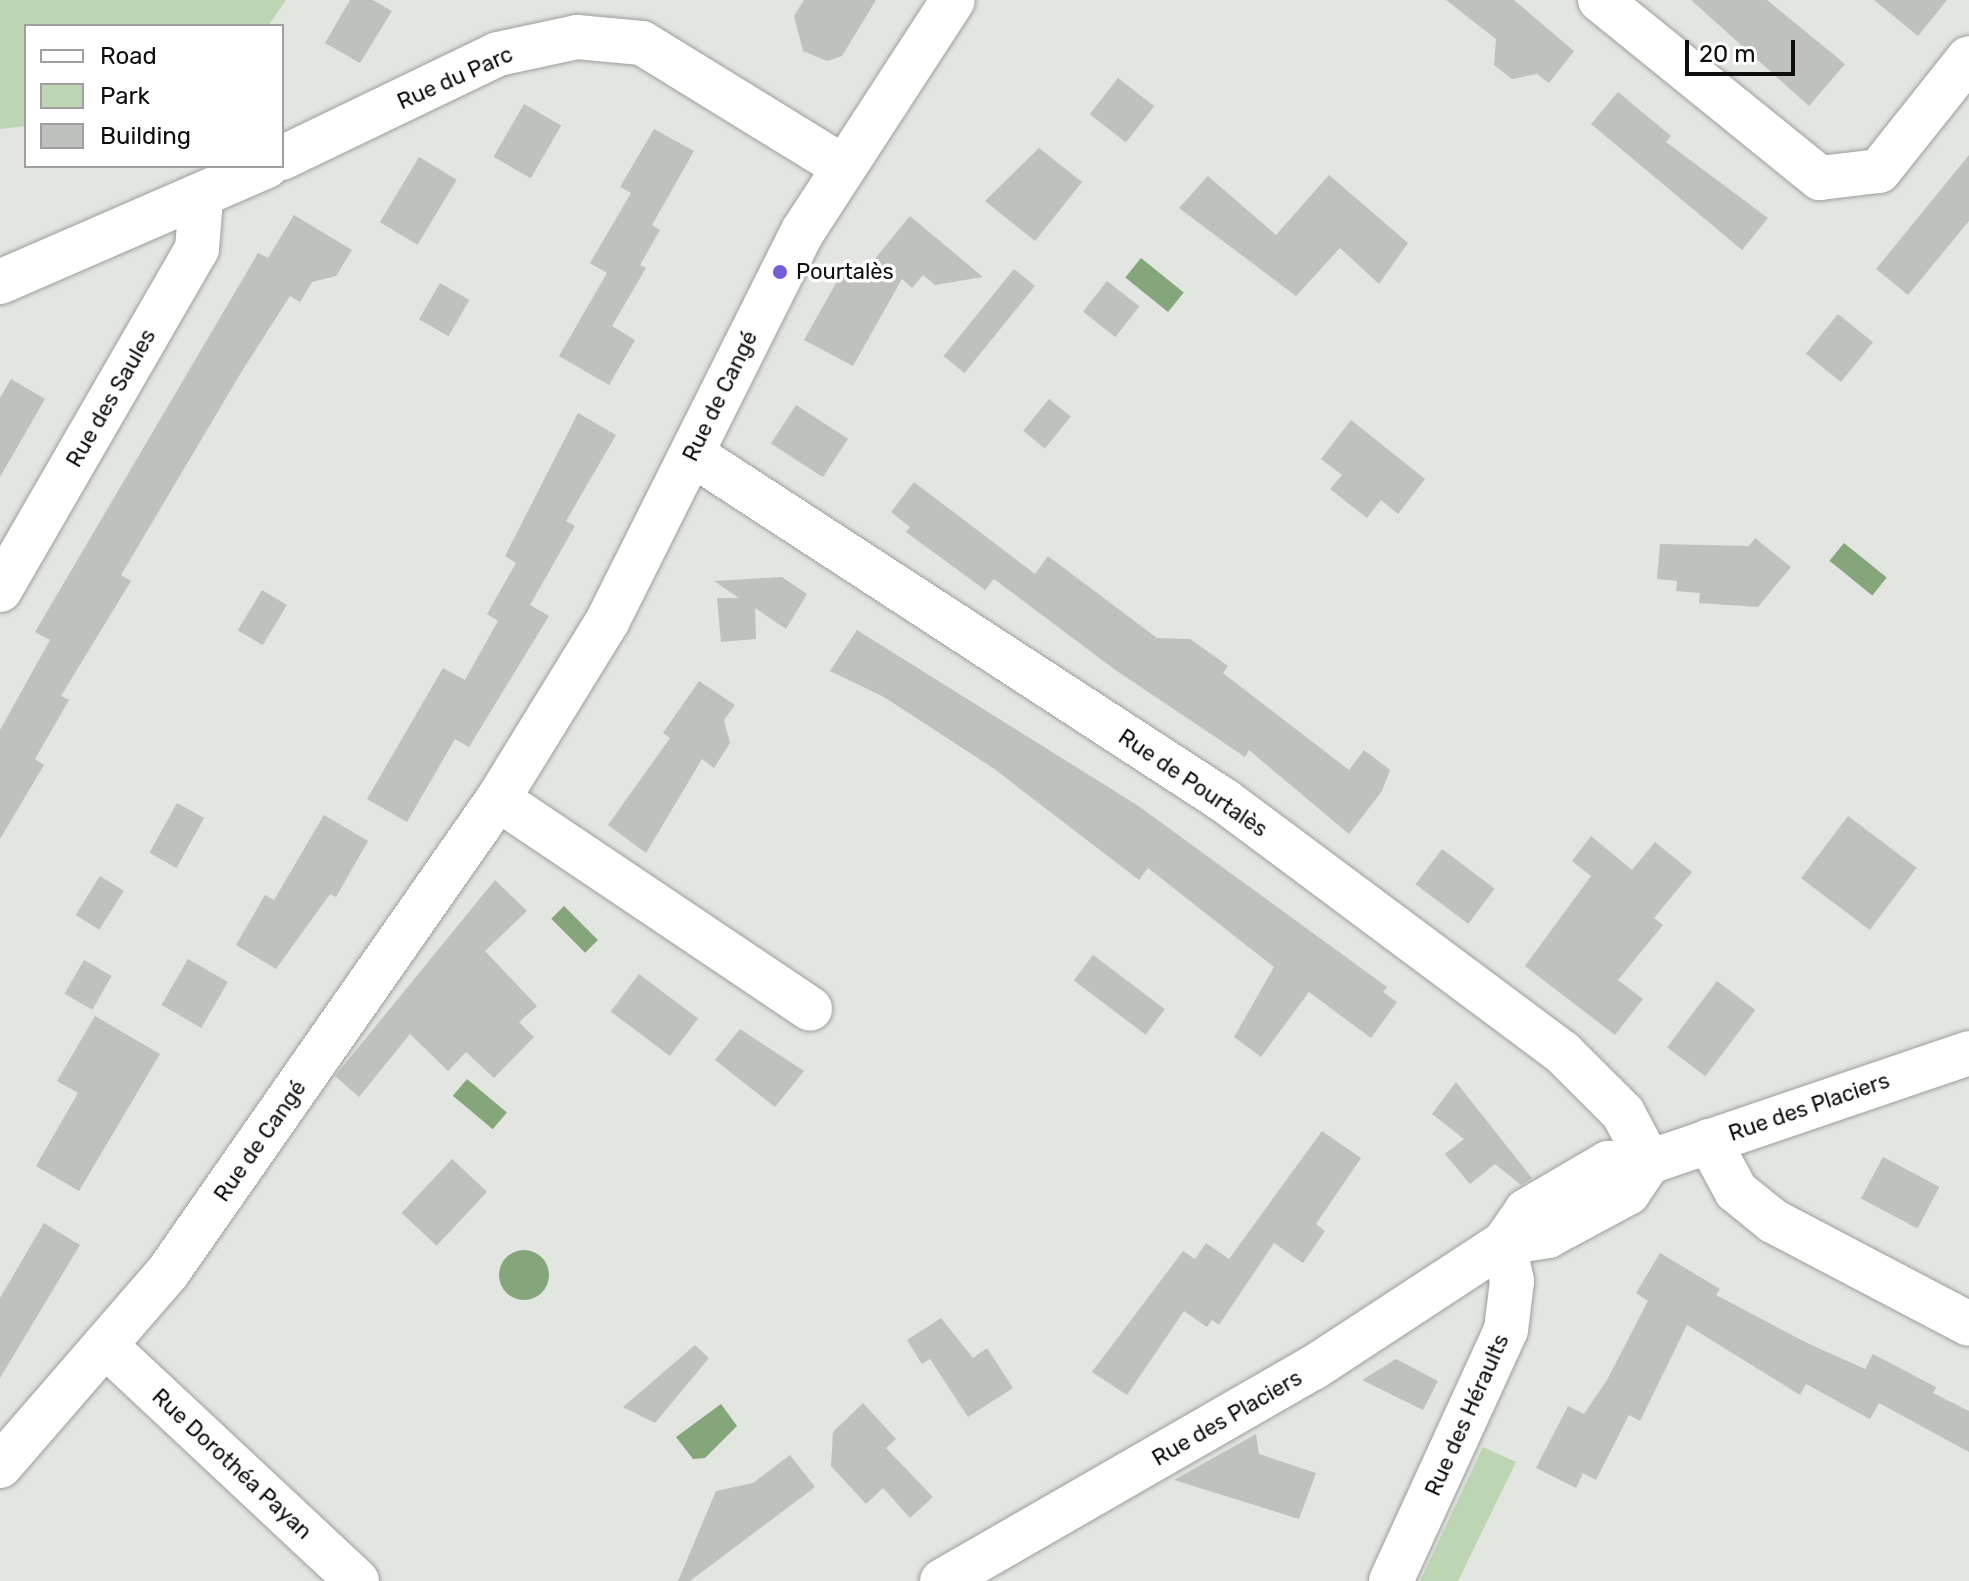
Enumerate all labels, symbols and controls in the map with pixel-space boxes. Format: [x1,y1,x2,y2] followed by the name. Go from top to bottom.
[24,24,284,168] legend
[1689,24,1799,74] scale bar
[1699,40,1756,68] text: 20 m
[393,41,517,115] street label: Rue du Parc
[100,42,157,70] text: Road
[100,82,150,110] text: Park
[100,122,191,150] text: Building
[796,259,894,285] place label: Pourtalès
[771,263,789,281] marker: Pourtalès
[61,324,161,472] street label: Rue des Saules
[677,327,763,465] street label: Rue de Cangé
[1113,723,1273,843] street label: Rue de Pourtalès
[1725,1067,1893,1147] street label: Rue des Placiers
[209,1075,311,1207] street label: Rue de Cangé
[1420,1330,1514,1500] street label: Rue des Héraults
[1147,1364,1307,1472] street label: Rue des Placiers
[147,1383,317,1545] street label: Rue Dorothéa Payan

